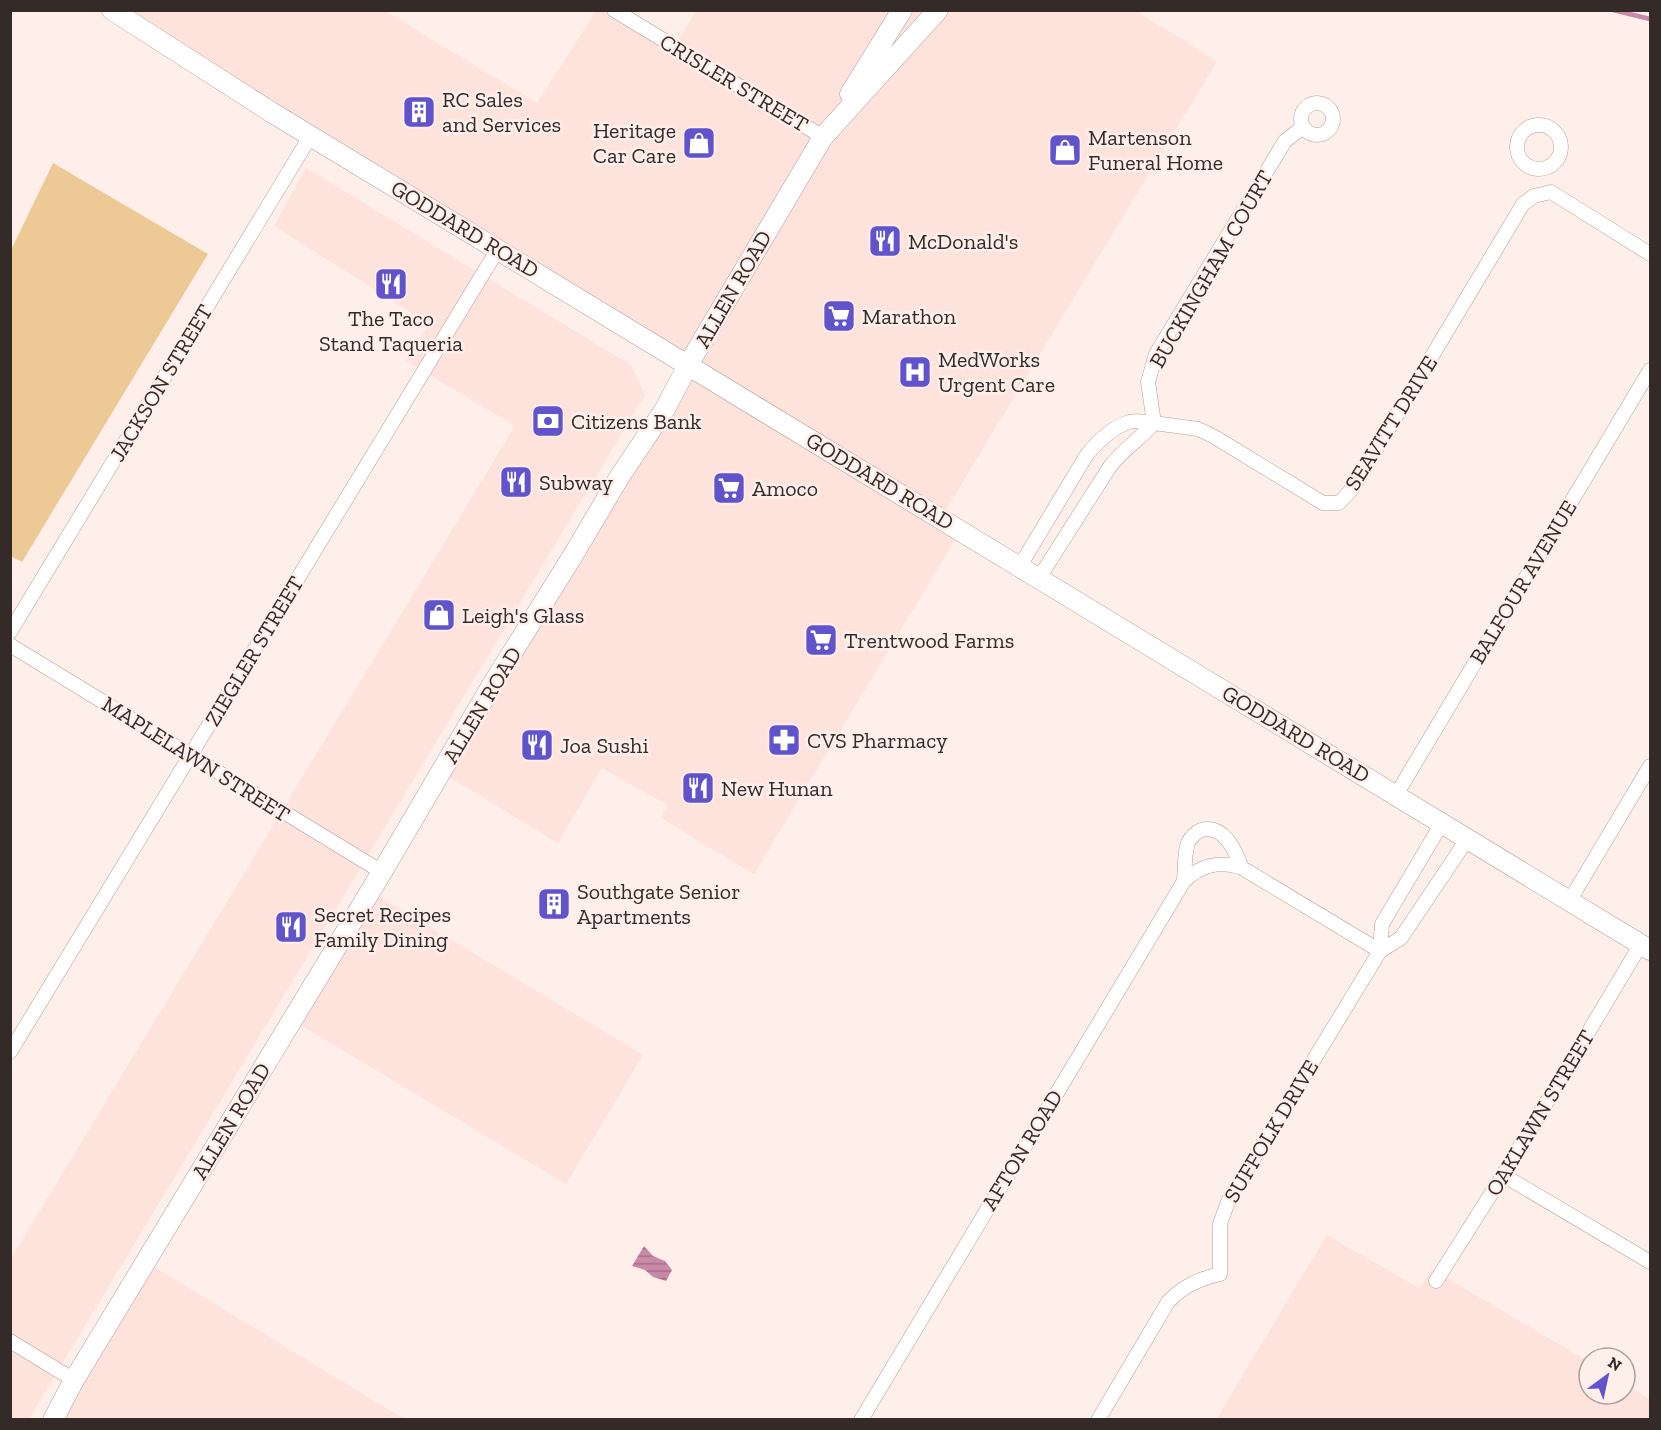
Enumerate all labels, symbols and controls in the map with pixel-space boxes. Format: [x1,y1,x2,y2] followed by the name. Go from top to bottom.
[655,28,813,138] street label: CRISLER STREET
[442,86,561,138] place label: RC Sales and Services
[401,94,437,130] building icon: RC Sales and Services
[593,117,676,169] place label: Heritage Car Care
[1088,124,1223,176] place label: Martenson Funeral Home
[681,125,717,161] shop icon: Heritage Car Care
[1047,132,1083,168] shop icon: Martenson Funeral Home
[1143,165,1279,373] street label: BUCKINGHAM COURT
[386,174,544,284] street label: GODDARD ROAD
[867,223,903,259] restaurant icon: McDonald's
[689,226,777,352] street label: ALLEN ROAD
[908,228,1018,255] place label: McDonald's
[373,266,409,302] restaurant icon: The Taco Stand Taqueria
[821,298,857,334] supermarket icon: Marathon
[103,299,219,466] street label: JACKSON STREET
[862,303,956,330] place label: Marathon
[319,305,463,357] place label: The Taco Stand Taqueria
[938,346,1055,398] place label: MedWorks Urgent Care
[1339,351,1443,495] street label: SEAVITT DRIVE
[897,354,933,390] hospital icon: MedWorks Urgent Care
[530,403,566,439] bank icon: Citizens Bank
[571,408,702,435] place label: Citizens Bank
[801,426,959,536] street label: GODDARD ROAD
[498,464,534,500] restaurant icon: Subway
[539,469,614,496] place label: Subway
[711,470,747,506] supermarket icon: Amoco
[752,475,818,502] place label: Amoco
[1464,495,1582,669] street label: BALFOUR AVENUE
[199,571,309,731] street label: ZIEGLER STREET
[421,597,457,633] shop icon: Leigh's Glass
[462,602,584,629] place label: Leigh's Glass
[803,622,839,658] supermarket icon: Trentwood Farms
[844,627,1014,654] place label: Trentwood Farms
[437,642,527,768] street label: ALLEN ROAD
[1217,679,1375,789] street label: GODDARD ROAD
[97,690,295,828] street label: MAPLELAWN STREET
[766,722,802,758] pharmacy icon: CVS Pharmacy
[519,727,555,763] restaurant icon: Joa Sushi
[807,727,948,754] place label: CVS Pharmacy
[560,732,649,759] place label: Joa Sushi
[680,770,716,806] restaurant icon: New Hunan
[721,775,833,802] place label: New Hunan
[577,878,740,930] place label: Southgate Senior Apartments
[536,886,572,922] building icon: Southgate Senior Apartments
[314,901,451,953] place label: Secret Recipes Family Dining
[273,909,309,945] restaurant icon: Secret Recipes Family Dining
[1480,1025,1600,1201] street label: OAKLAWN STREET
[1218,1055,1324,1207] street label: SUFFOLK DRIVE
[186,1058,276,1184] street label: ALLEN ROAD
[976,1085,1068,1215] street label: AFTON ROAD
[1577,1346,1637,1406] north arrow
[1605,1353,1625,1375] text: N

